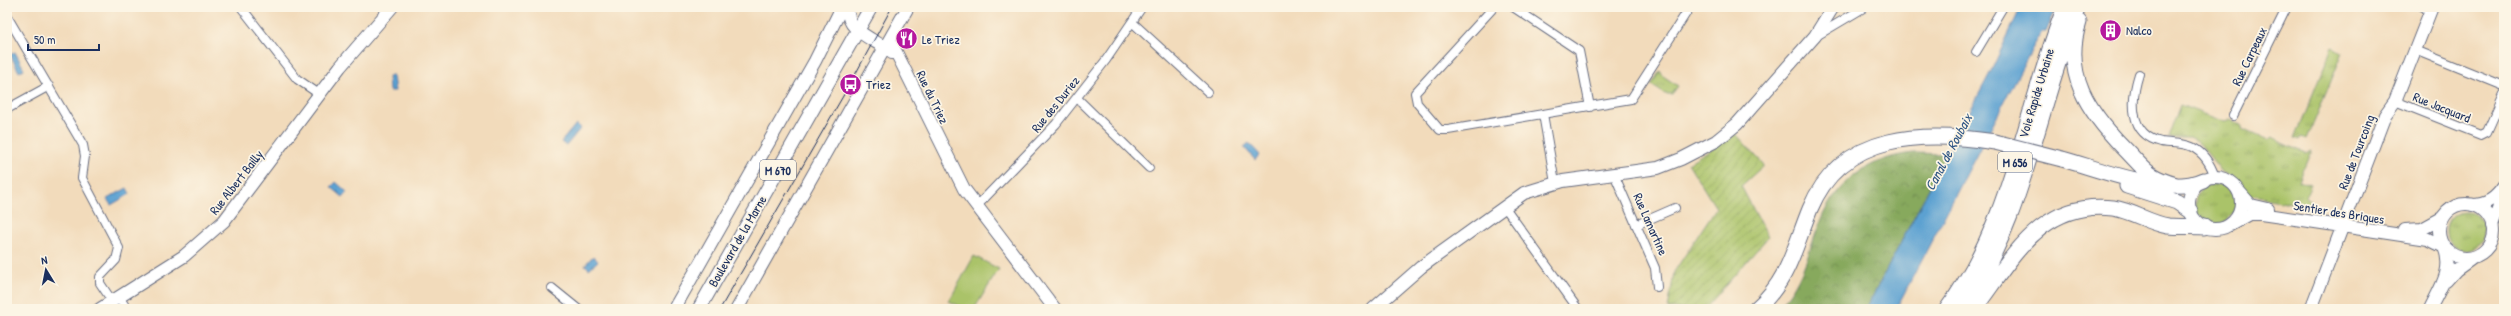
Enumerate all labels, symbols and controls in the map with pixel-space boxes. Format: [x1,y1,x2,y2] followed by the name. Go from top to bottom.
[2098,17,2124,43] building icon: Nalco
[2126,21,2152,39] place label: Nalco
[2227,23,2271,88] street label: Rue Carpeaux
[28,26,99,52] scale bar
[893,26,919,52] restaurant icon: Le Triez
[922,30,960,48] place label: Le Triez
[34,31,55,48] text: 50 m
[2014,46,2058,140] street label: Voie Rapide Urbaine
[912,67,954,127] street label: Rue du Triez
[837,71,863,97] bus stop icon: Triez
[1027,72,1084,136] street label: Rue des Duriez
[866,75,891,93] place label: Triez
[2411,87,2473,127] street label: Rue Jacquard
[1920,109,1977,194] water label: Canal de Roubaix
[2333,112,2379,192] street label: Rue de Tourcoing
[205,145,267,218] street label: Rue Albert Bailly
[1998,152,2032,172] road number: M 656
[760,160,796,180] road number: M 670
[1629,190,1673,258] street label: Rue Lamartine
[704,192,770,290] street label: Boulevard de la Marne
[2292,196,2386,228] street label: Sentier des Briques
[26,250,66,290] north arrow
[40,253,49,268] text: N

